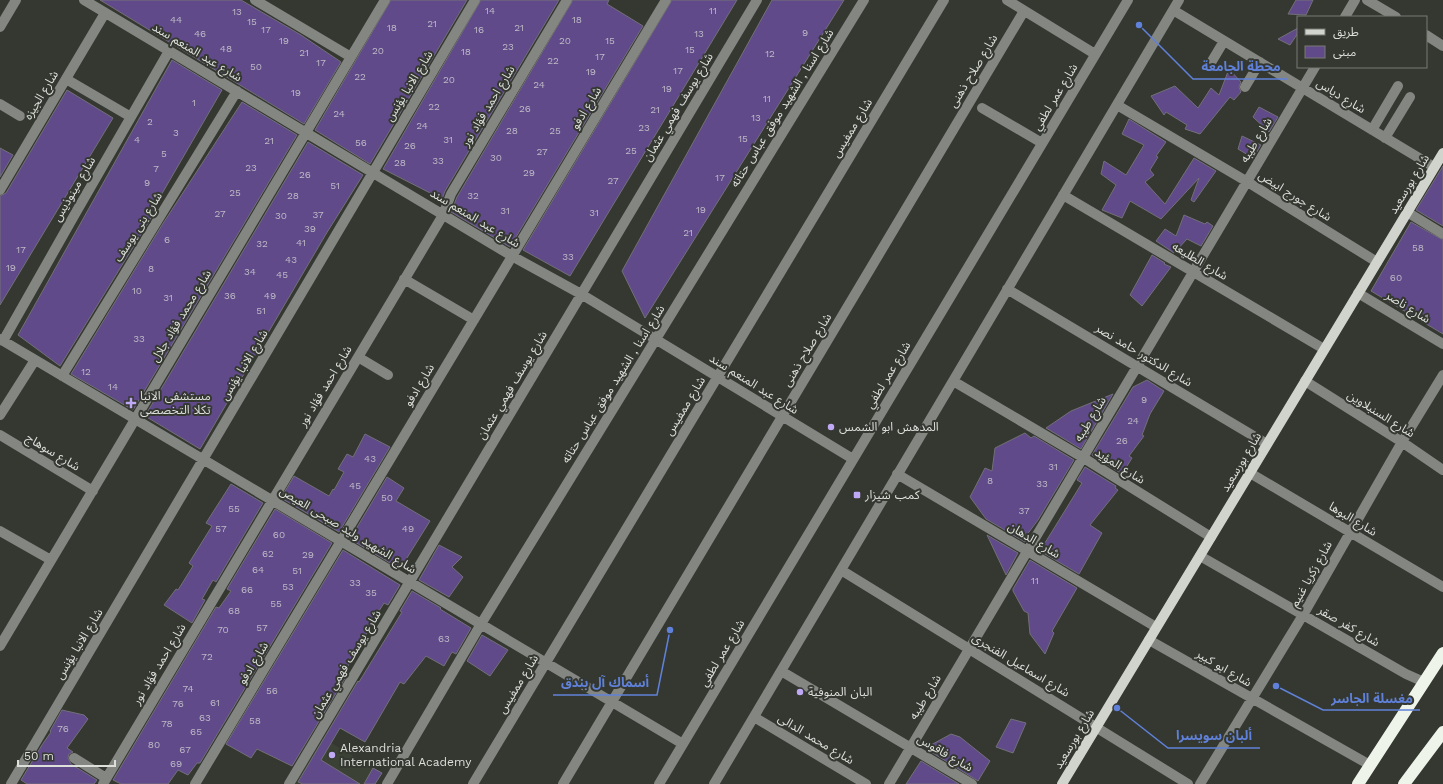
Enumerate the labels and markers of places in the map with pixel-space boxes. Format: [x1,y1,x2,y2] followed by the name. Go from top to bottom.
[1193,54,1288,79] callout: محطة الجامعة
[140,389,211,417] place label: مستشفى الانبا تكلا التخصصى
[125,397,137,409] marker: مستشفى الانبا تكلا التخصصى
[839,420,939,434] place label: المدهش ابو الشمس
[826,422,836,432] marker: المدهش ابو الشمس
[864,488,921,502] place label: كمب شيزار
[852,490,862,500] marker: كمب شيزار
[553,670,657,695] callout: أسماك آل بندق
[808,685,872,699] place label: البان المنوفية
[1323,685,1420,710] callout: مغسلة الجاسر
[795,687,805,697] marker: البان المنوفية
[1168,723,1260,748] callout: ألبان سويسرا
[340,741,472,769] place label: Alexandria International Academy
[327,750,337,760] marker: Alexandria International Academy

